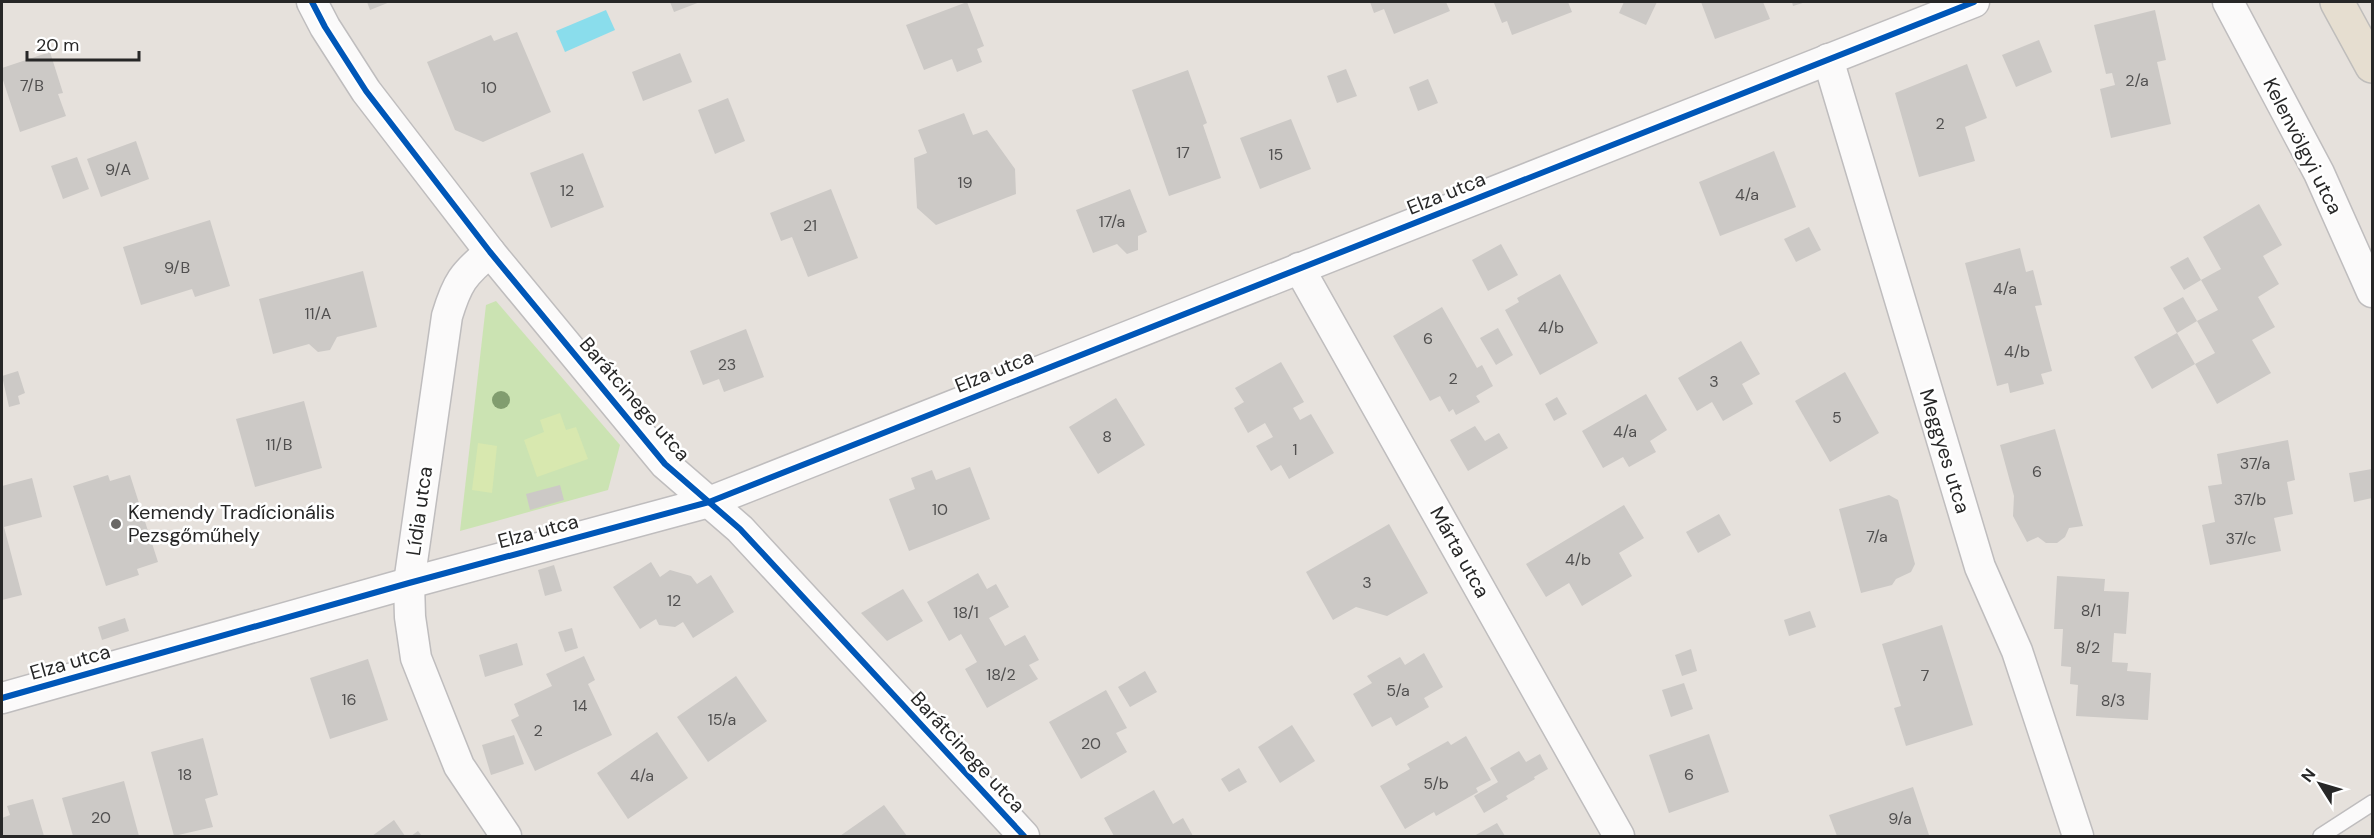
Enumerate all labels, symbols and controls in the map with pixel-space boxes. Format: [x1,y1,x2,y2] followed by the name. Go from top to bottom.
[27,24,140,62] scale bar
[36,33,79,57] text: 20 m
[2125,70,2149,91] house number: 2/a
[2257,73,2349,219] street label: Kelenvölgyi utca
[20,75,44,96] house number: 7/B
[481,77,497,98] house number: 10
[1935,113,1945,134] house number: 2
[1176,142,1190,163] house number: 17
[1269,144,1283,165] house number: 15
[105,159,131,180] house number: 9/A
[1403,165,1489,221] street label: Elza utca
[957,172,973,193] house number: 19
[560,180,574,201] house number: 12
[1735,184,1759,205] house number: 4/a
[1099,211,1125,232] house number: 17/a
[803,215,817,236] house number: 21
[164,257,190,278] house number: 9/B
[1993,278,2017,299] house number: 4/a
[305,303,332,324] house number: 11/A
[1538,317,1564,338] house number: 4/b
[1423,328,1433,349] house number: 6
[574,331,696,467] street label: Barátcinege utca
[2004,341,2030,362] house number: 4/b
[951,343,1037,399] street label: Elza utca
[718,354,736,375] house number: 23
[1448,368,1458,389] house number: 2
[1709,371,1719,392] house number: 3
[1914,386,1976,516] street label: Meggyes utca
[1832,407,1842,428] house number: 5
[1613,421,1637,442] house number: 4/a
[1102,426,1112,447] house number: 8
[266,434,292,455] house number: 11/B
[1293,439,1298,460] house number: 1
[2240,453,2270,474] house number: 37/a
[2032,461,2042,482] house number: 6
[400,465,438,557] street label: Lídia utca
[2234,489,2266,510] house number: 37/b
[128,499,335,548] place label: Kemendy Tradícionális Pezsgőműhely
[932,499,948,520] house number: 10
[1424,502,1496,602] street label: Márta utca
[495,508,581,554] street label: Elza utca
[109,517,123,531] marker: Kemendy Tradícionális Pezsgőműhely
[1866,526,1888,547] house number: 7/a
[2225,528,2257,549] house number: 37/c
[1565,549,1591,570] house number: 4/b
[1362,572,1372,593] house number: 3
[667,590,681,611] house number: 12
[2081,600,2101,621] house number: 8/1
[953,602,979,623] house number: 18/1
[2076,637,2100,658] house number: 8/2
[27,638,113,686] street label: Elza utca
[986,664,1016,685] house number: 18/2
[1921,665,1929,686] house number: 7
[1386,680,1410,701] house number: 5/a
[905,686,1031,818] street label: Barátcinege utca
[341,689,357,710] house number: 16
[2101,690,2125,711] house number: 8/3
[573,695,588,716] house number: 14
[708,709,736,730] house number: 15/a
[533,720,543,741] house number: 2
[1081,733,1101,754] house number: 20
[2290,754,2350,814] north arrow
[178,764,192,785] house number: 18
[1684,764,1694,785] house number: 6
[2297,764,2320,786] text: N
[630,765,654,786] house number: 4/a
[1423,773,1449,794] house number: 5/b
[91,807,111,828] house number: 20
[1888,808,1912,829] house number: 9/a

